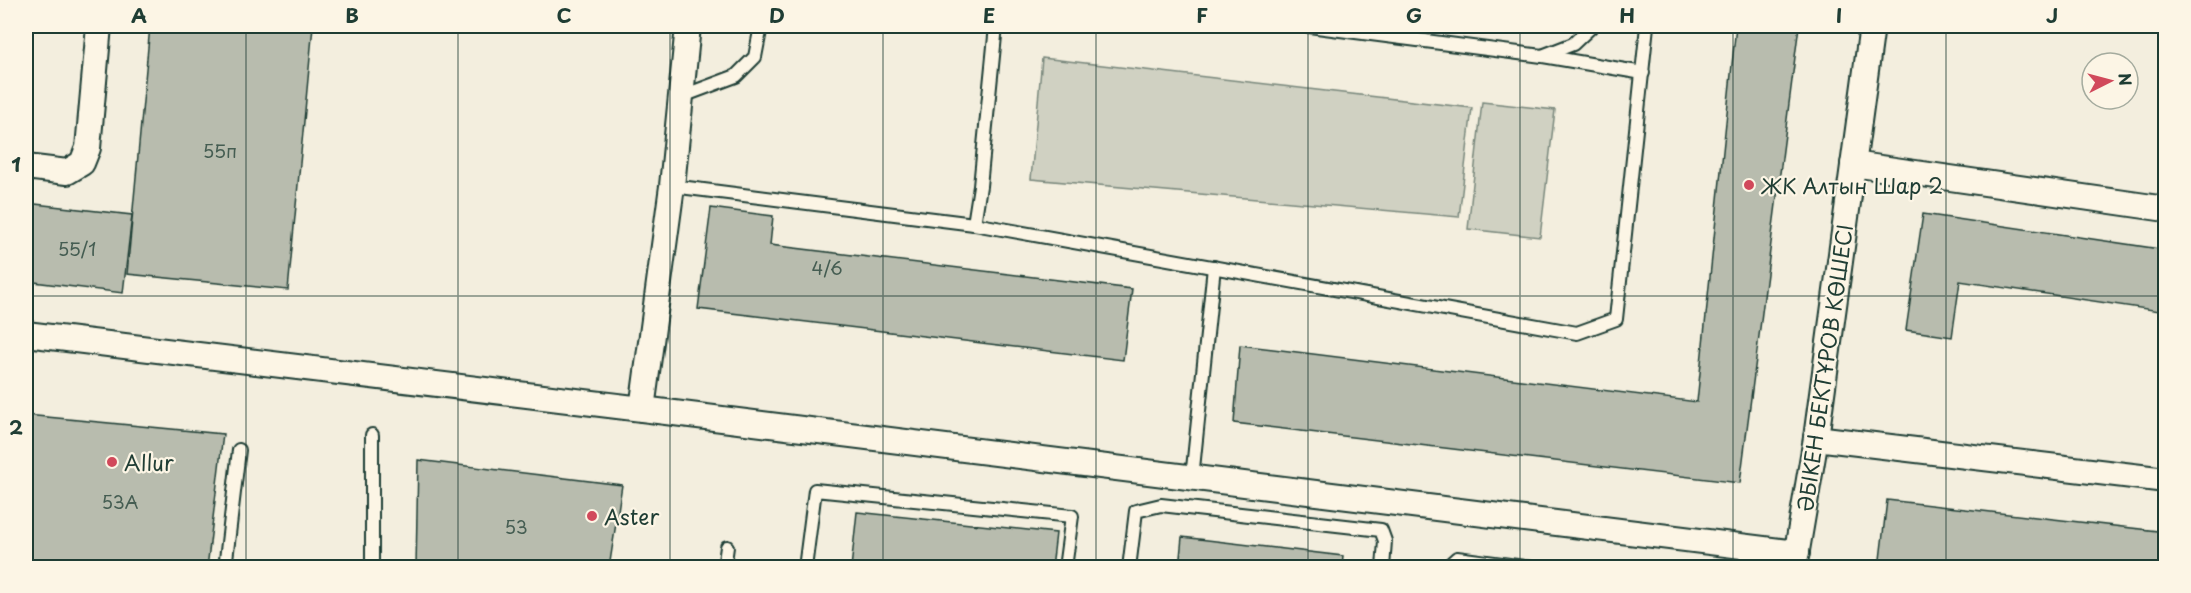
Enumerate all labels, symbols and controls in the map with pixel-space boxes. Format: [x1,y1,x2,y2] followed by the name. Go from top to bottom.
[131,0,147,30] text: A
[345,0,359,30] text: B
[556,0,572,30] text: C
[769,0,785,30] text: D
[983,0,995,30] text: E
[1196,0,1208,30] text: F
[1406,0,1422,30] text: G
[1619,0,1635,30] text: H
[1836,0,1842,30] text: I
[2046,0,2058,30] text: J
[2080,51,2140,111] north arrow
[2113,72,2139,87] text: N
[203,137,237,164] house number: 55п
[11,149,21,179] text: 1
[1761,169,1943,201] place label: ЖК Алтын Шар 2
[1742,178,1756,192] marker: ЖК Алтын Шар 2
[1788,222,1860,514] street label: ӘБІКЕН БЕКТҰРОВ КӨШЕСІ
[58,235,96,262] house number: 55/1
[811,254,843,281] house number: 4/6
[9,412,23,442] text: 2
[124,446,174,478] place label: Allur
[105,455,119,469] marker: Allur
[102,488,139,515] house number: 53А
[604,500,659,532] place label: Aster
[585,509,599,523] marker: Aster
[504,513,528,540] house number: 53

